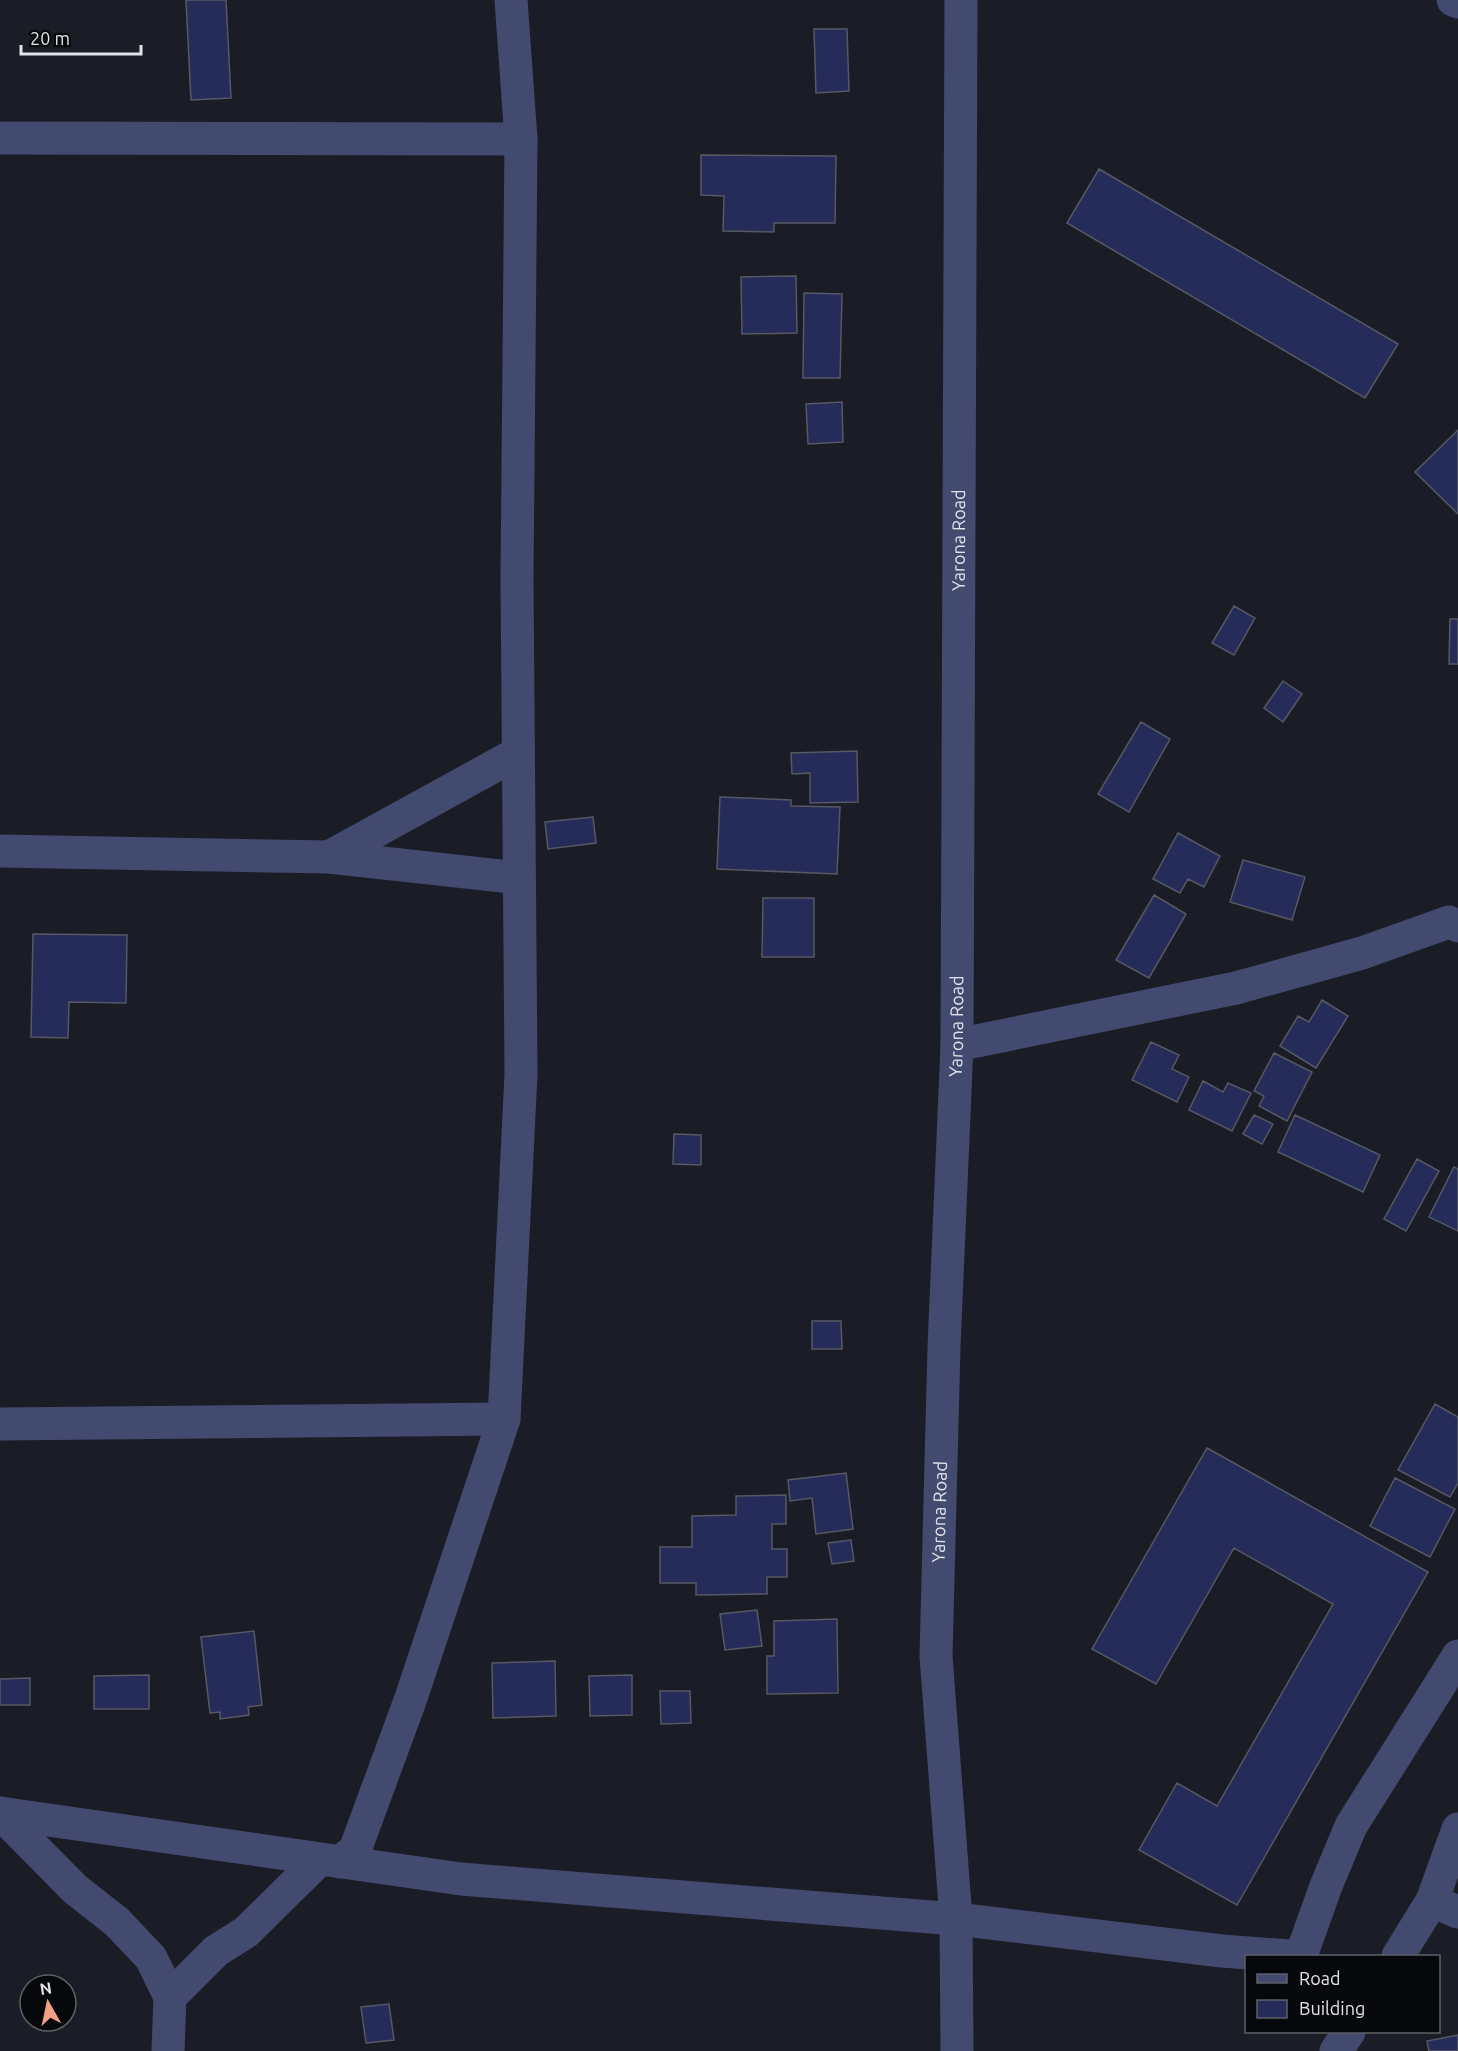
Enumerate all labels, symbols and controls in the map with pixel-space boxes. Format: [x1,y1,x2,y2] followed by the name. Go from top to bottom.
[21,18,141,56] scale bar
[30,28,70,48] text: 20 m
[948,489,968,591] street label: Yarona Road
[945,975,966,1077] street label: Yarona Road
[927,1461,950,1563] street label: Yarona Road
[1245,1955,1440,2033] legend
[1299,1968,1341,1988] text: Road
[18,1973,78,2033] north arrow
[38,1978,53,1998] text: N
[1299,1998,1365,2018] text: Building

